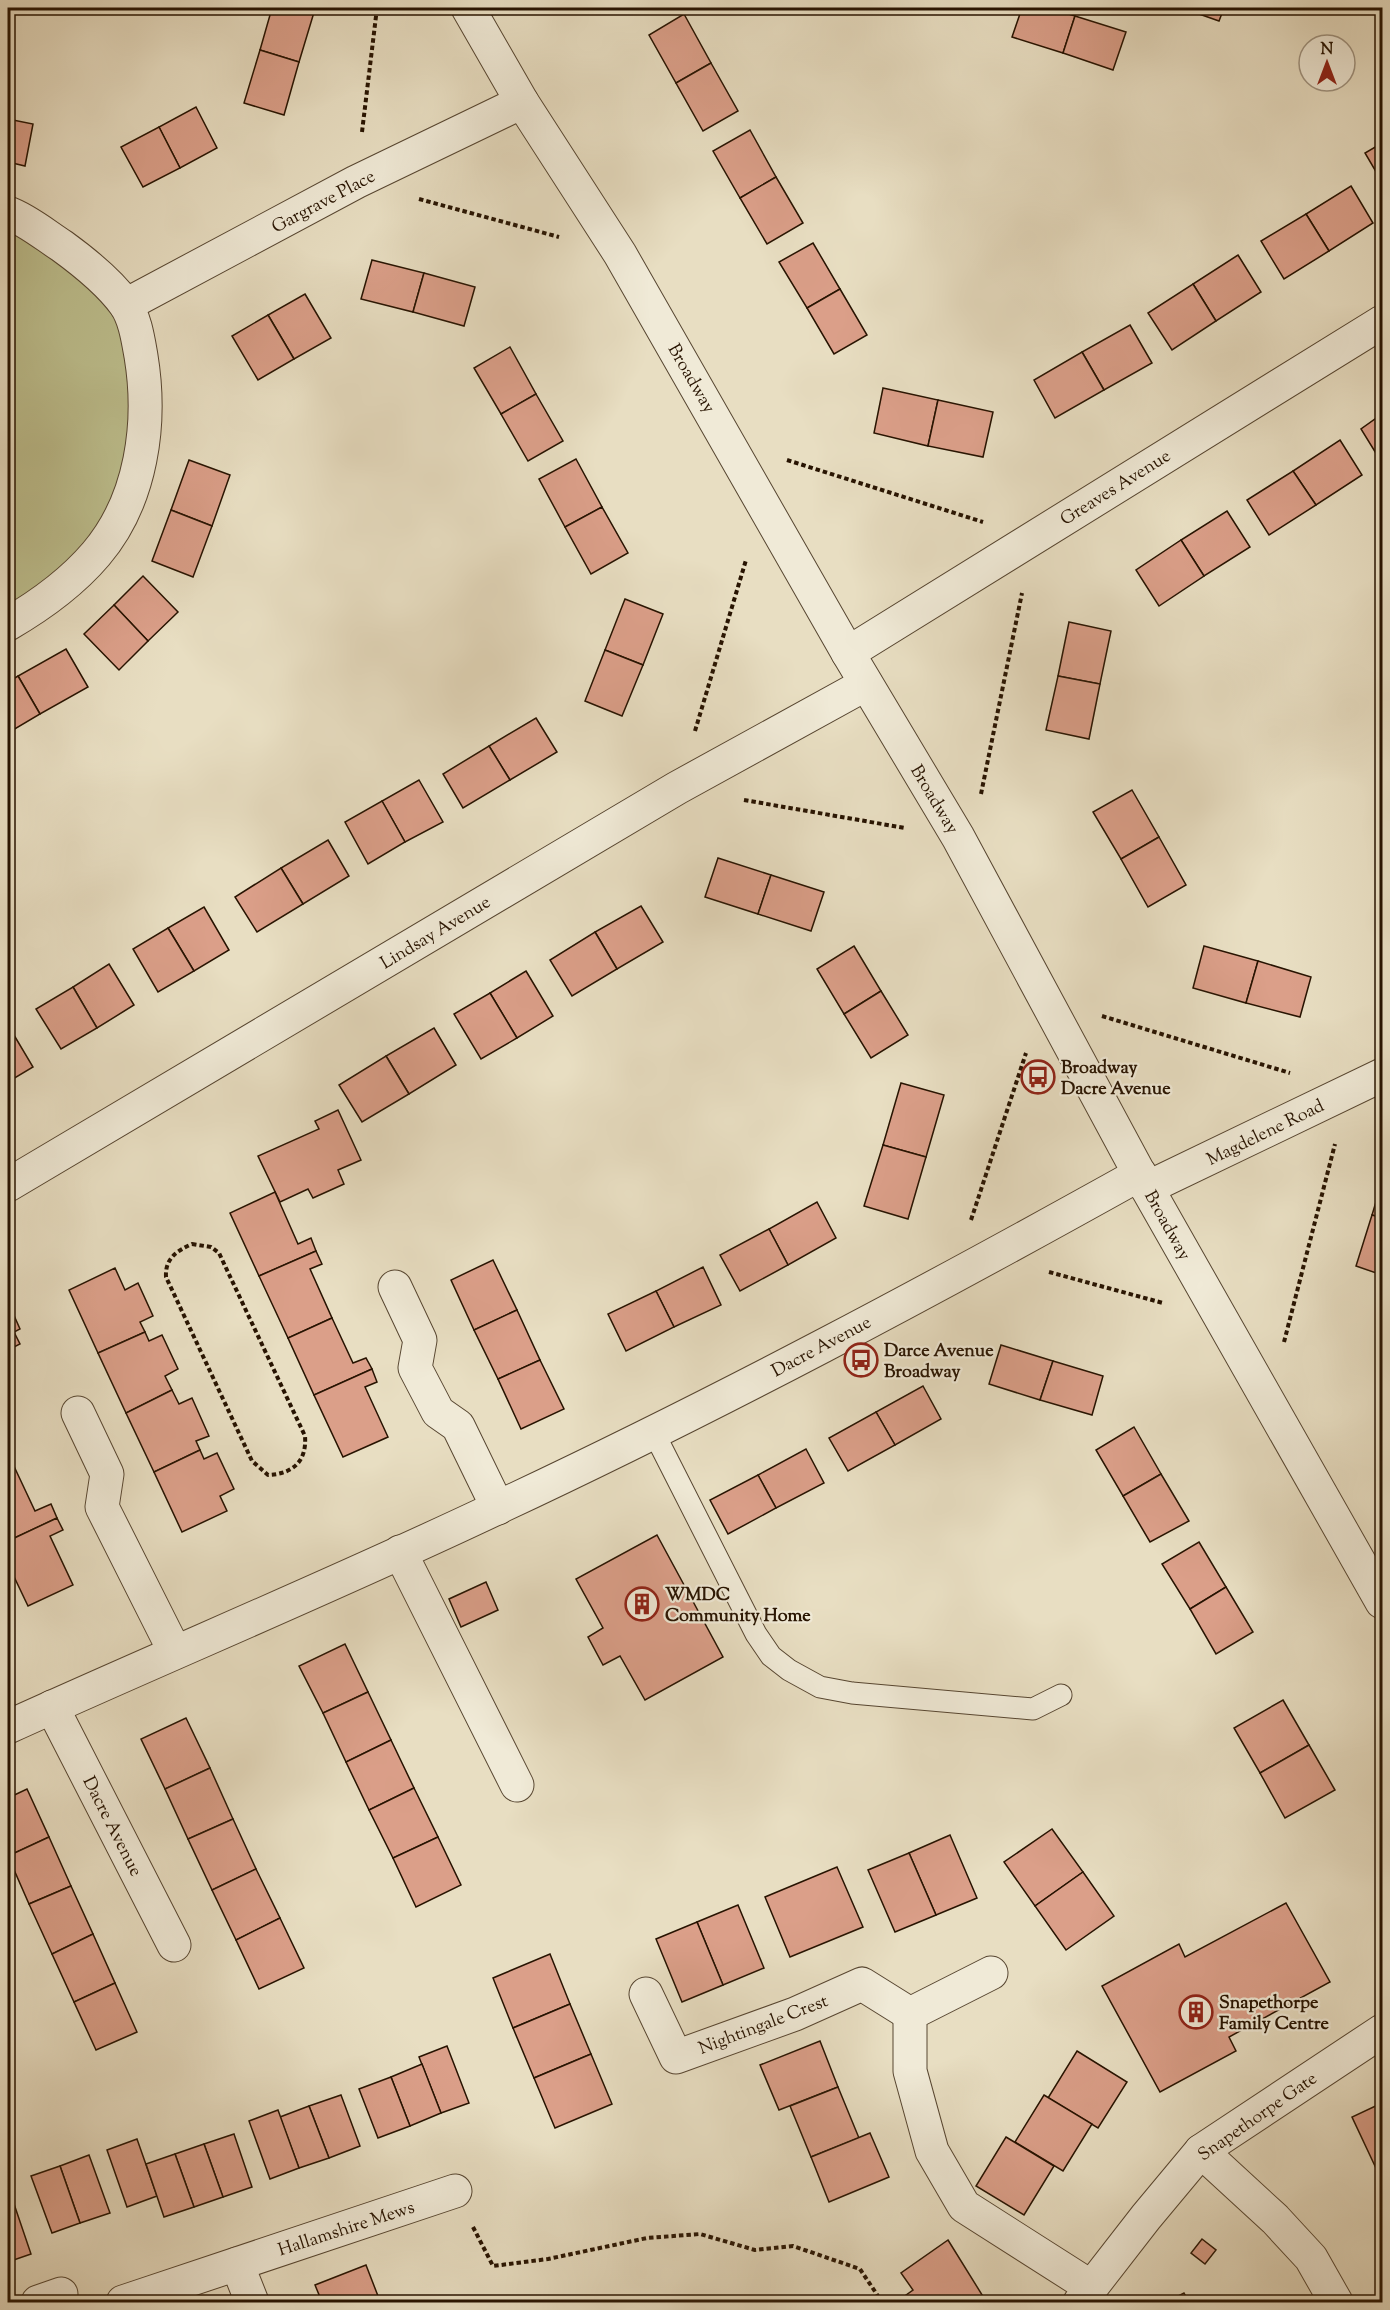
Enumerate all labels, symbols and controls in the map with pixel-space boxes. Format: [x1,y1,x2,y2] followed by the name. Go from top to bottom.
[1297,33,1357,93] north arrow
[1321,39,1334,62] text: N
[268,165,380,241] street label: Gargrave Place
[660,339,721,419] street label: Broadway
[1056,444,1176,533] street label: Greaves Avenue
[902,761,964,840] street label: Broadway
[376,890,496,977] street label: Lindsay Avenue
[1061,1056,1171,1103] place label: Broadway Dacre Avenue
[1020,1059,1056,1095] bus stop icon: Broadway Dacre Avenue
[1203,1094,1329,1174] street label: Magdelene Road
[1136,1186,1196,1266] street label: Broadway
[767,1311,876,1385] street label: Dacre Avenue
[884,1339,994,1386] place label: Darce Avenue Broadway
[843,1342,879,1378] bus stop icon: Darce Avenue Broadway
[665,1583,811,1630] place label: WMDC Community Home
[624,1586,660,1622] building icon: WMDC Community Home
[75,1772,148,1882] street label: Dacre Avenue
[695,1989,832,2063] street label: Nightingale Crest
[1219,1991,1329,2038] place label: Snapethorpe Family Centre
[1178,1994,1214,2030] building icon: Snapethorpe Family Centre
[1193,2067,1323,2169] street label: Snapethorpe Gate
[275,2196,418,2264] street label: Hallamshire Mews

